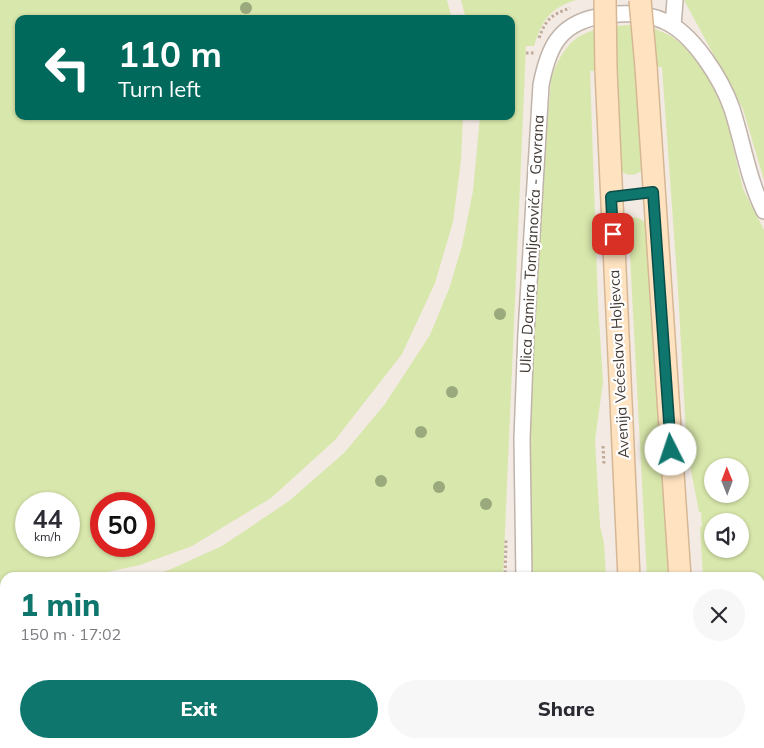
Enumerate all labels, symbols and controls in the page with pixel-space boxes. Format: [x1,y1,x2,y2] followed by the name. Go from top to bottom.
[118,32,222,76] text: 110 m
[35,35,100,100] icon: left
[118,75,201,103] text: Turn left
[515,114,548,374] street label: Ulica Damira Tomljanovića - Gavrana
[592,213,634,255] pin
[599,220,627,248] icon: arrive
[604,269,633,459] street label: Avenija Većeslava Holjevca
[644,423,696,475] position arrow
[704,458,749,502] north arrow
[704,458,749,558] map controls
[90,492,155,557] speed limit sign: 50
[32,503,63,534] text: 44
[704,513,749,558] button: sound
[34,529,61,544] text: km/h
[20,586,100,624] text: 1 min
[693,589,745,641] button: close
[20,624,121,644] text: 150 m · 17:02
[20,680,378,738] button: Exit
[388,680,745,738] button: Share

